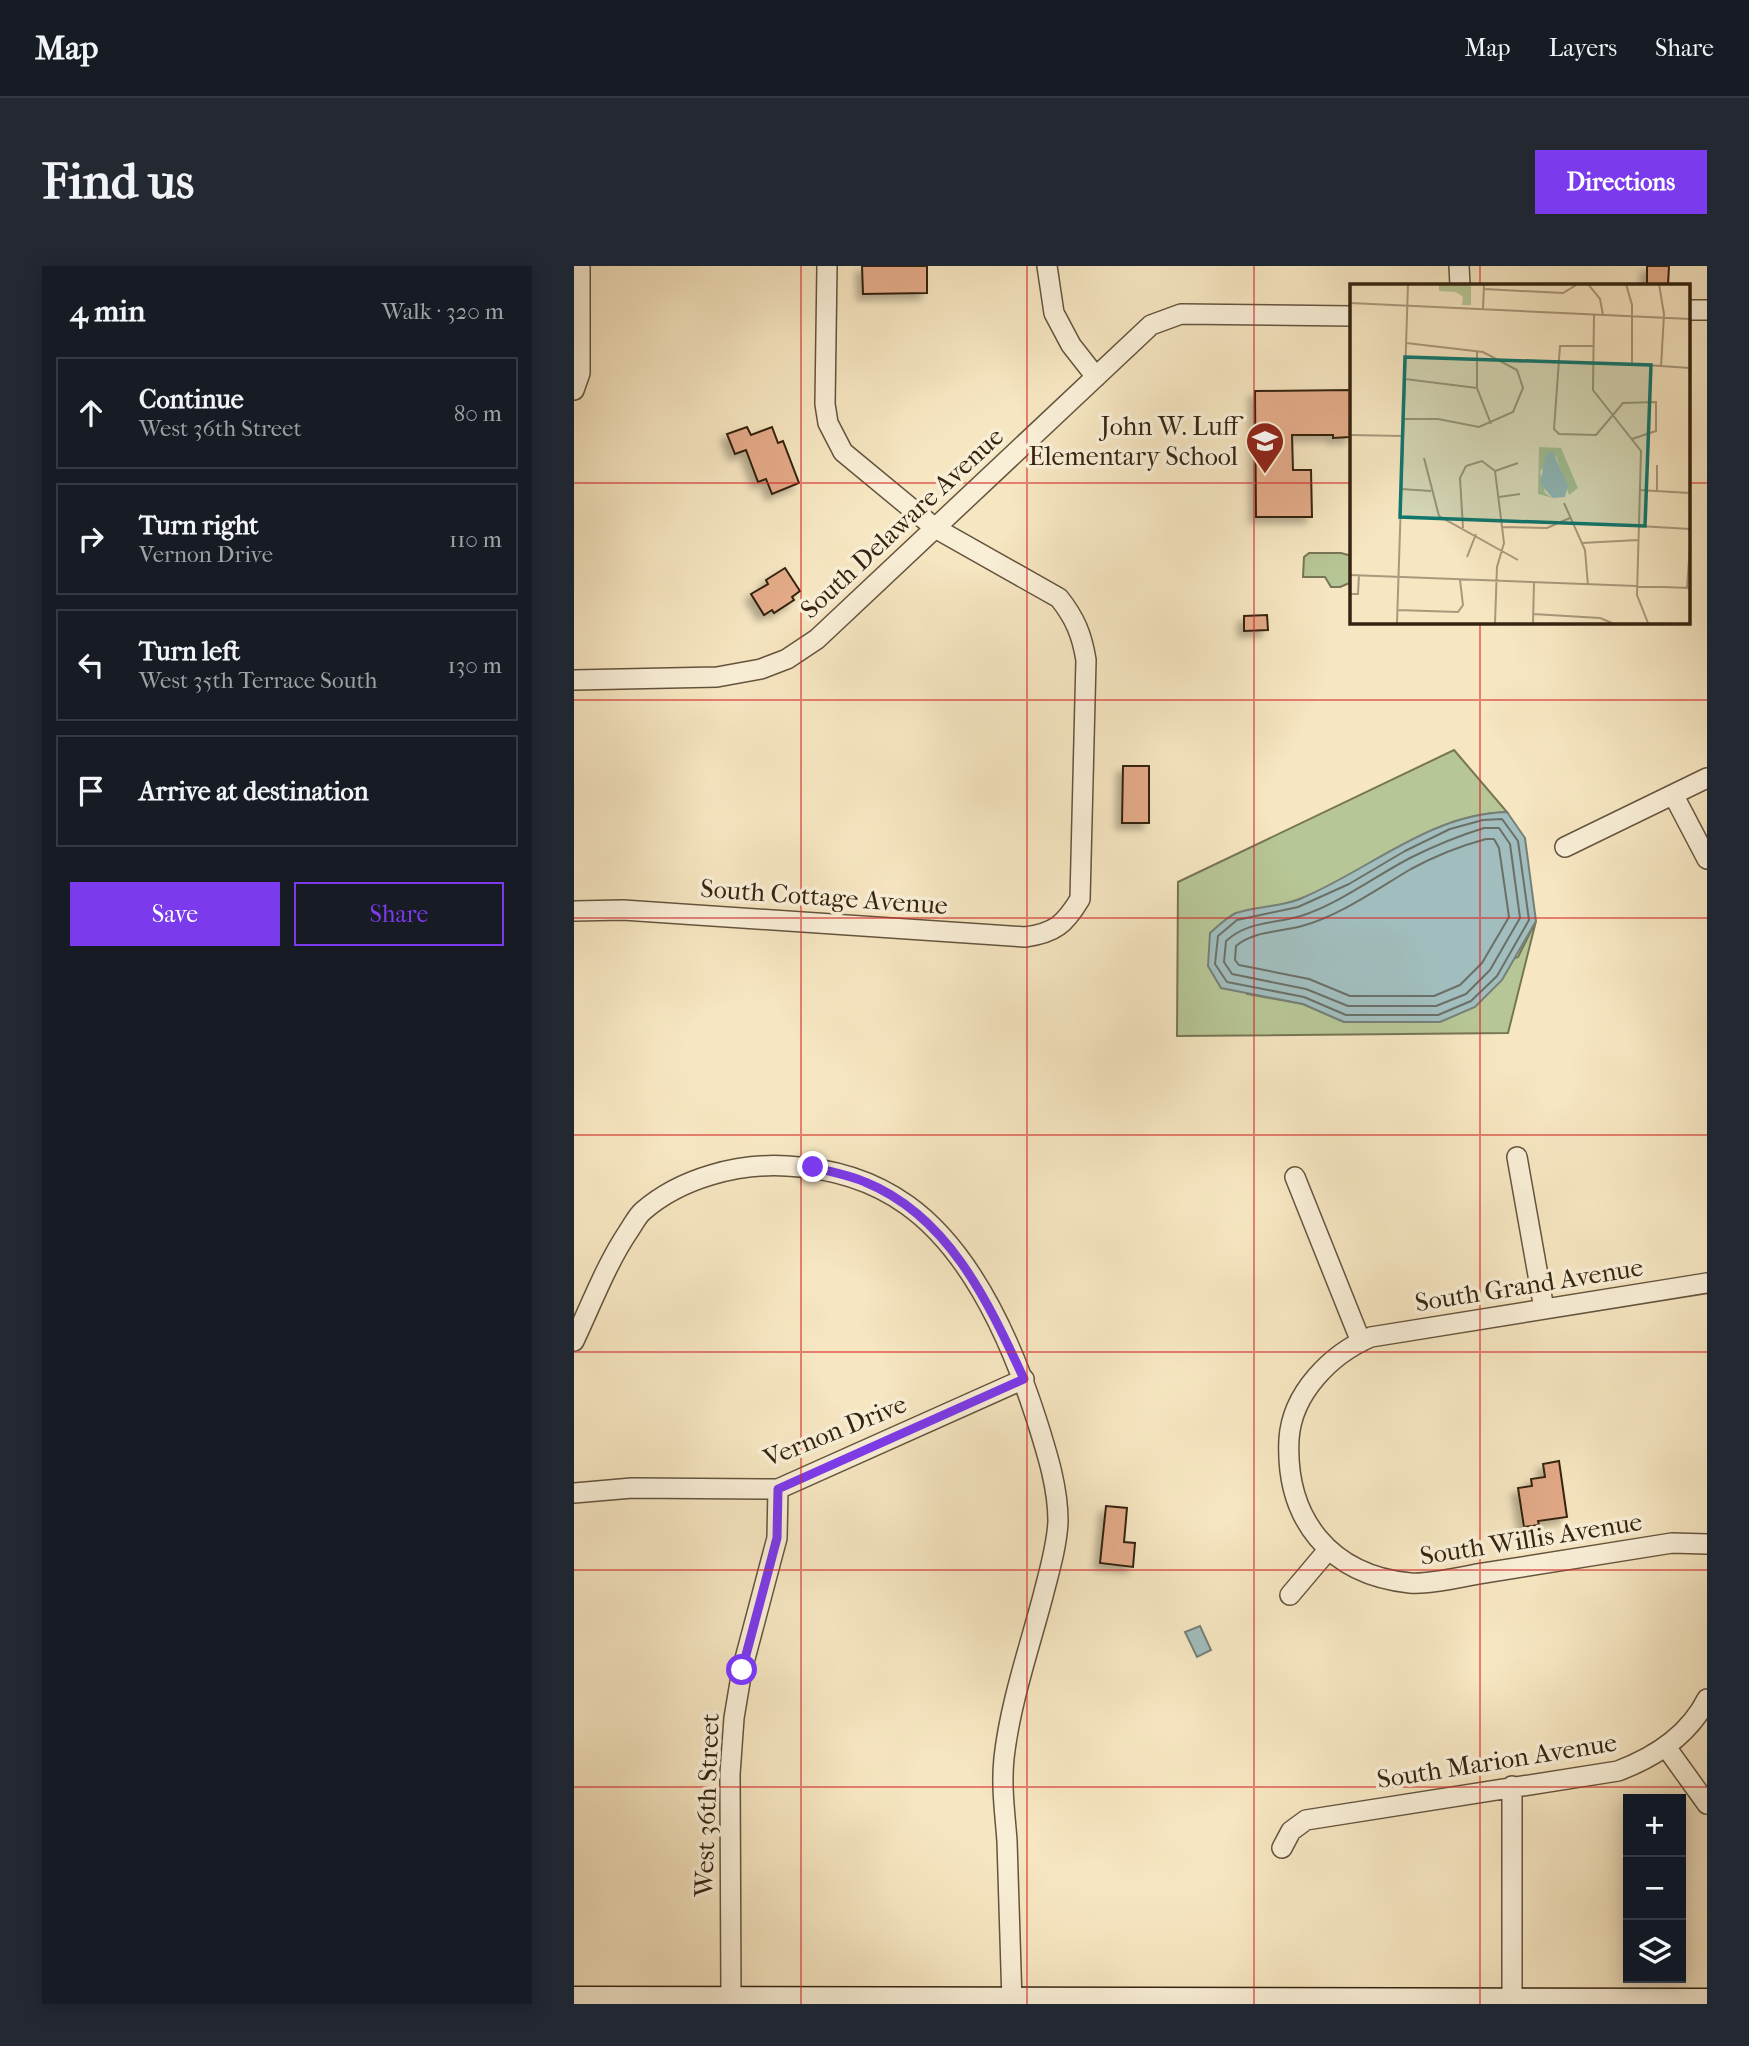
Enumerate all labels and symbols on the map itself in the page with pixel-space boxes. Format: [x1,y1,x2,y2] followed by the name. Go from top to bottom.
[1350,284,1690,623] inset map
[1029,411,1244,472] place label: John W. Luff Elementary School
[1244,420,1286,475] school or university icon: John W. Luff Elementary School
[794,421,1010,625] street label: South Delaware Avenue
[699,873,949,921] street label: South Cottage Avenue
[797,1151,828,1182] route end
[1413,1252,1645,1318] street label: South Grand Avenue
[758,1388,911,1474] street label: Vernon Drive
[1418,1506,1645,1572] street label: South Willis Avenue
[726,1654,757,1685] route start
[688,1712,726,1898] street label: West 36th Street
[1375,1727,1619,1795] street label: South Marion Avenue

